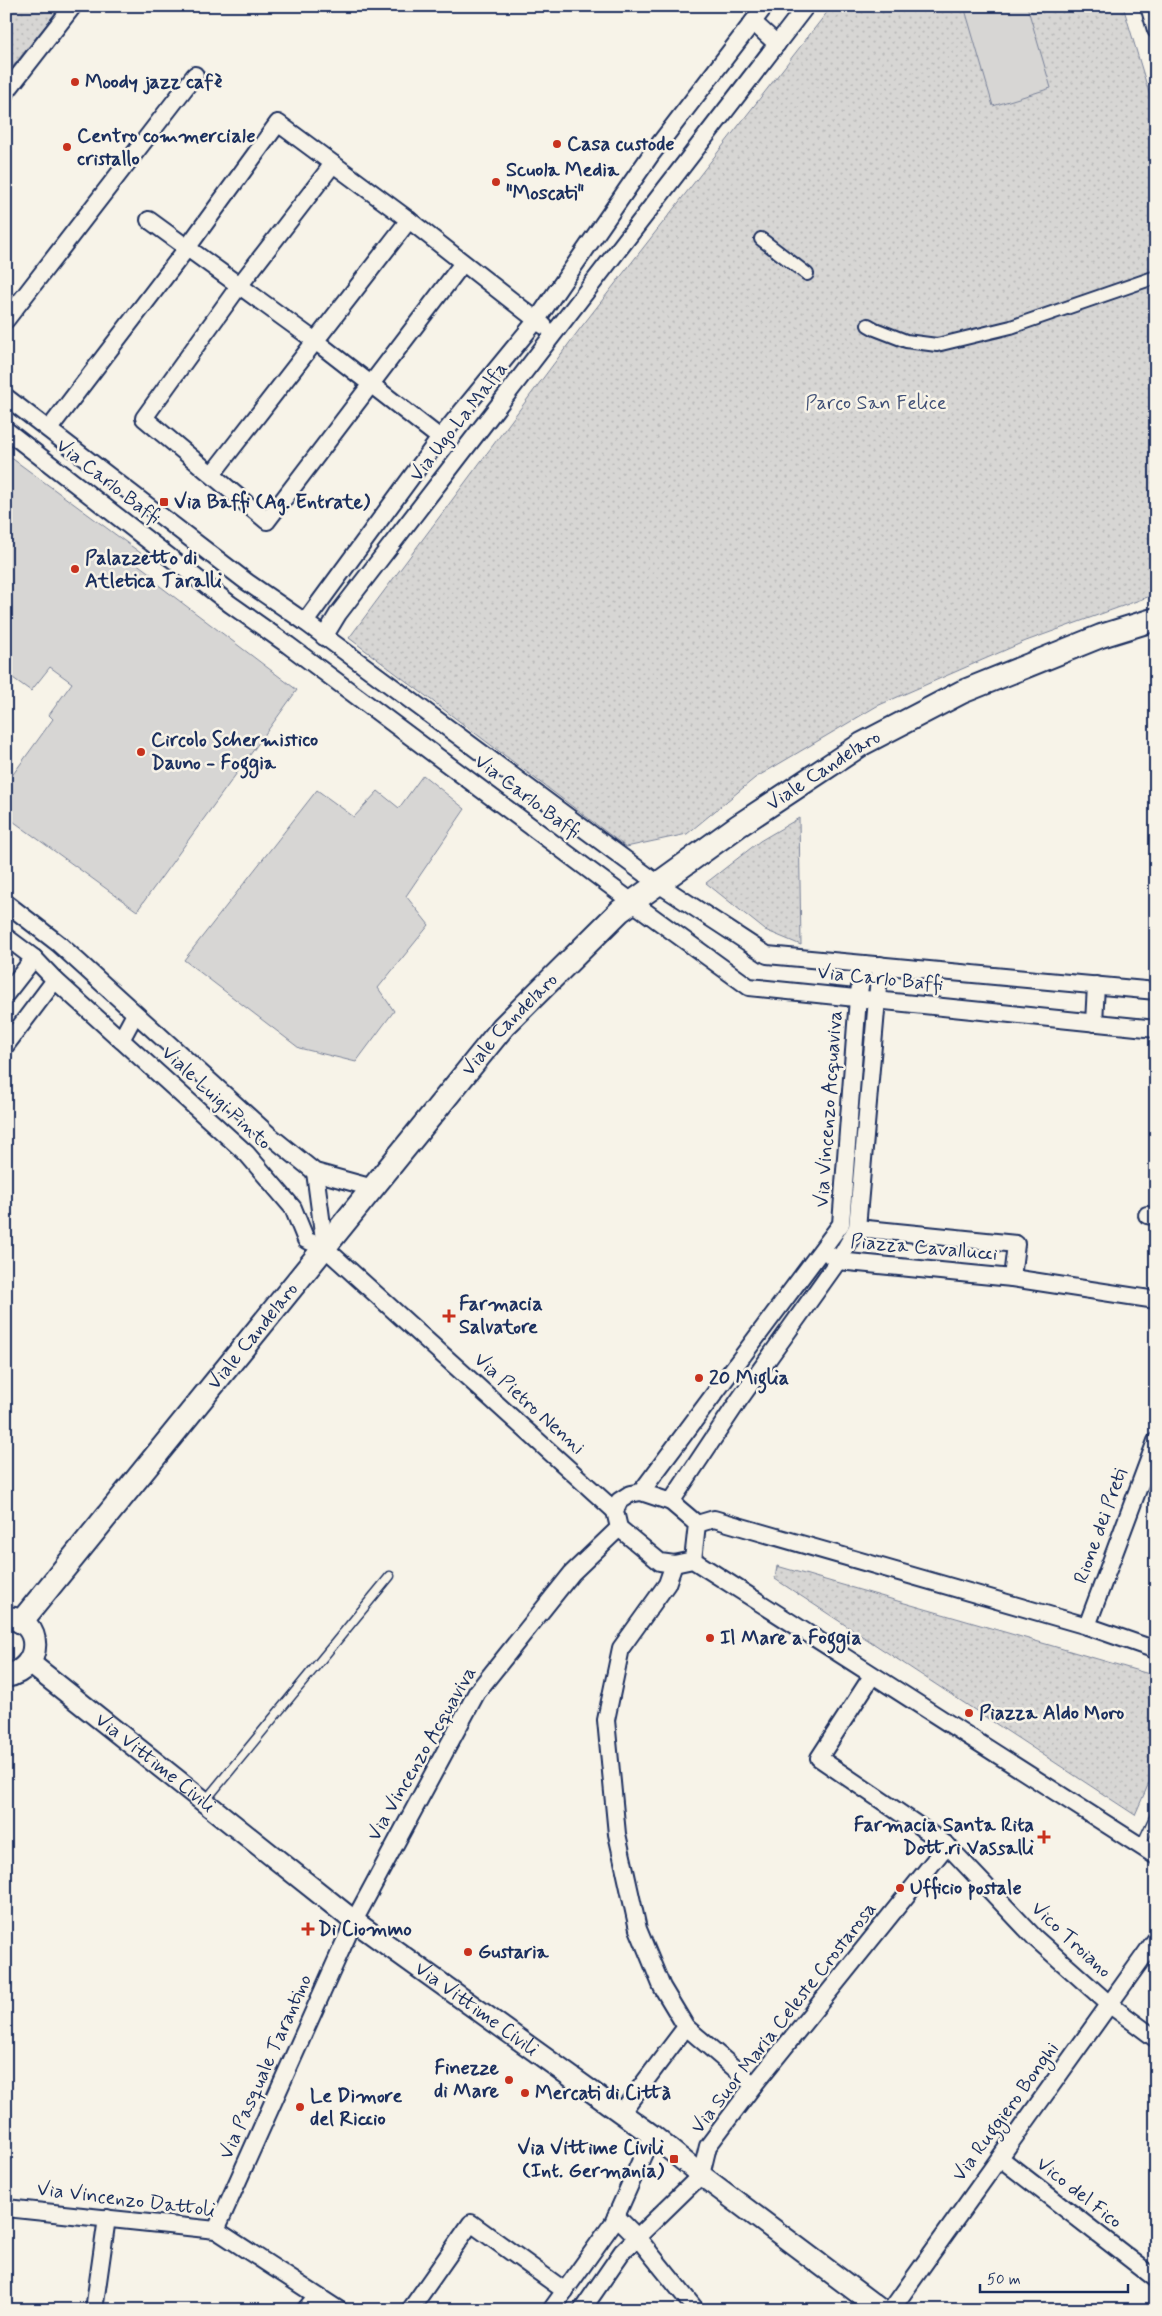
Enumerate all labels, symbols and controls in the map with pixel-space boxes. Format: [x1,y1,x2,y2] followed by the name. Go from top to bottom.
[85,69,222,96] place label: Moody jazz cafè
[69,76,81,88] marker: Moody jazz cafè
[77,123,255,173] place label: Centro commerciale cristallo
[567,131,674,158] place label: Casa custode
[551,138,563,150] marker: Casa custode
[61,141,73,153] marker: Centro commerciale cristallo
[506,157,620,207] place label: Scuola Media "Moscati"
[490,176,502,188] marker: Scuola Media "Moscati"
[404,356,514,488] street label: Via Ugo La Malfa
[805,390,947,417] park label: Parco San Felice
[50,433,166,532] street label: Via Carlo Baffi
[174,489,371,516] place label: Via Baffi (Ag. Entrate)
[158,496,170,508] marker: Via Baffi (Ag. Entrate)
[85,545,222,595] place label: Palazzetto di Atletica Taralli
[69,563,81,575] marker: Palazzetto di Atletica Taralli
[761,723,885,817] street label: Viale Candelaro
[151,727,318,779] place label: Circolo Schermistico Dauno - Foggia
[135,746,147,758] marker: Circolo Schermistico Dauno - Foggia
[468,748,586,846] street label: Via Carlo Baffi
[816,959,944,999] street label: Via Carlo Baffi
[455,967,564,1082] street label: Viale Candelaro
[809,1010,849,1208] street label: Via Vincenzo Acquaviva
[155,1040,277,1156] street label: Viale Luigi Pinto
[849,1228,999,1268] street label: Piazza Cavallucci
[201,1277,304,1396] street label: Viale Candelaro
[459,1291,543,1341] place label: Farmacia Salvatore
[443,1310,455,1322] marker: Farmacia Salvatore
[468,1347,590,1461] street label: Via Pietro Nenni
[709,1365,789,1394] place label: 20 Miglia
[693,1372,705,1384] marker: 20 Miglia
[1068,1464,1134,1587] street label: Rione dei Preti
[720,1625,862,1654] place label: Il Mare a Foggia
[704,1632,716,1644] marker: Il Mare a Foggia
[361,1662,483,1846] street label: Via Vincenzo Acquaviva
[979,1700,1124,1727] place label: Piazza Aldo Moro
[89,1706,221,1819] street label: Via Vittime Civili
[963,1707,975,1719] marker: Piazza Aldo Moro
[854,1812,1034,1862] place label: Farmacia Santa Rita Dott.ri Vassalli
[1038,1831,1050,1843] marker: Farmacia Santa Rita Dott.ri Vassalli
[910,1875,1022,1902] place label: Ufficio postale
[894,1882,906,1894] marker: Ufficio postale
[685,1896,883,2140] street label: Via Suor Maria Celeste Crostarosa
[1025,1896,1117,1984] street label: Vico Troiano
[318,1916,412,1943] place label: Di Ciommo
[302,1923,314,1935] marker: Di Ciommo
[478,1939,550,1966] place label: Gustaria
[462,1946,474,1958] marker: Gustaria
[409,1955,544,2063] street label: Via Vittime Civili
[213,1970,319,2164] street label: Via Pasquale Tarantino
[946,2037,1067,2188] street label: Via Ruggiero Bonghi
[434,2055,500,2105] place label: Finezze di Mare
[503,2074,515,2086] marker: Finezze di Mare
[535,2080,671,2107] place label: Mercati di Città
[310,2083,402,2133] place label: Le Dimore del Riccio
[519,2087,531,2099] marker: Mercati di Città
[294,2101,306,2113] marker: Le Dimore del Riccio
[518,2135,665,2185] place label: Via Vittime Civili (Int. Germania)
[1030,2151,1128,2235] street label: Vico del Fico
[668,2153,680,2165] marker: Via Vittime Civili (Int. Germania)
[35,2176,217,2224] street label: Via Vincenzo Dattoli
[980,2261,1127,2293] scale bar
[987,2270,1021,2290] text: 50 m

